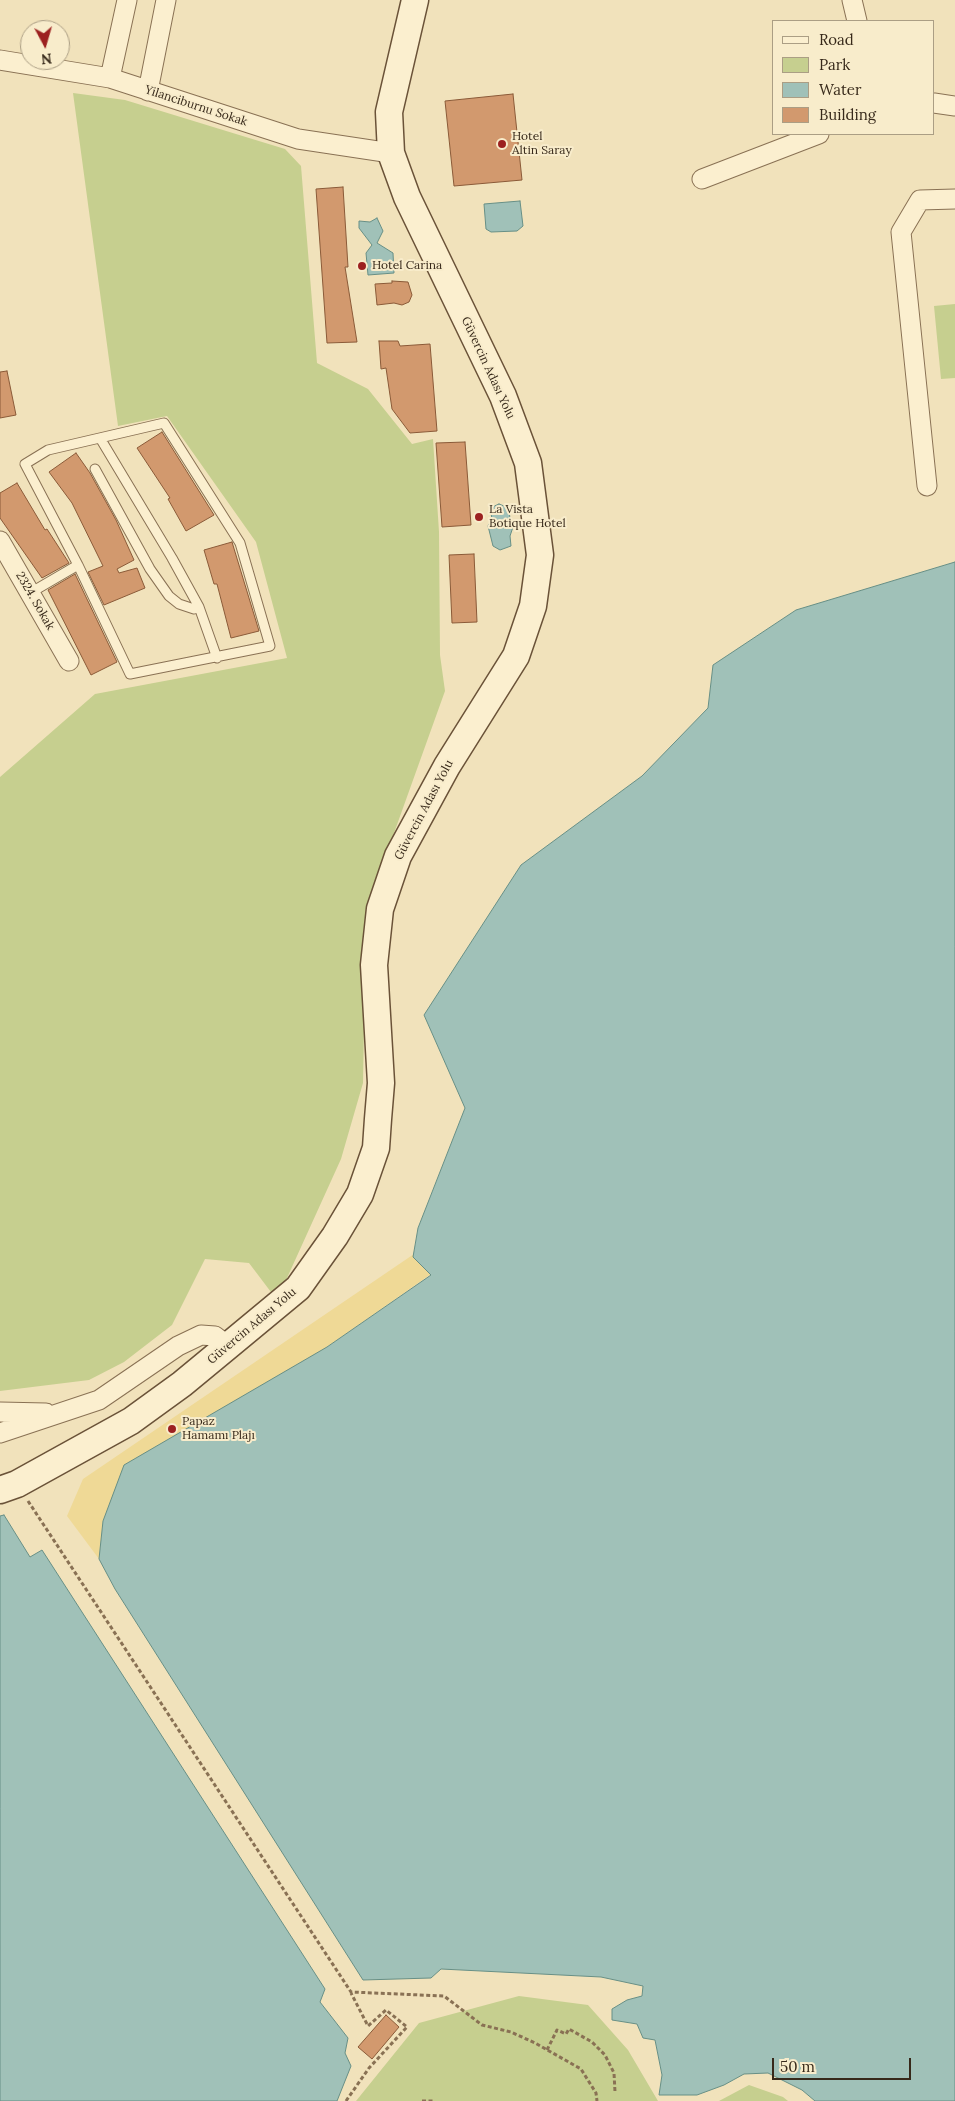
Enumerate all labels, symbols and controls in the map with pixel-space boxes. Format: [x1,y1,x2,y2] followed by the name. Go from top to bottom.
[20,20,70,70] north arrow
[772,20,935,135] legend
[819,30,854,49] text: Road
[40,49,53,68] text: N
[819,55,850,74] text: Park
[819,80,861,99] text: Water
[143,83,249,129] street label: Yilanciburnu Sokak
[819,105,876,124] text: Building
[512,130,572,158] place label: Hotel Altin Saray
[496,138,508,150] marker: Hotel Altin Saray
[372,259,442,273] place label: Hotel Carina
[356,260,368,272] marker: Hotel Carina
[458,315,518,421] street label: Güvercin Adası Yolu
[489,503,566,531] place label: La Vista Botique Hotel
[473,511,485,523] marker: La Vista Botique Hotel
[13,569,57,633] street label: 2324. Sokak
[392,758,456,862] street label: Güvercin Adası Yolu
[205,1285,299,1367] street label: Güvercin Adası Yolu
[182,1415,255,1443] place label: Papaz Hamamı Plajı
[166,1423,178,1435] marker: Papaz Hamamı Plajı
[775,2048,914,2080] scale bar
[780,2057,815,2076] text: 50 m

